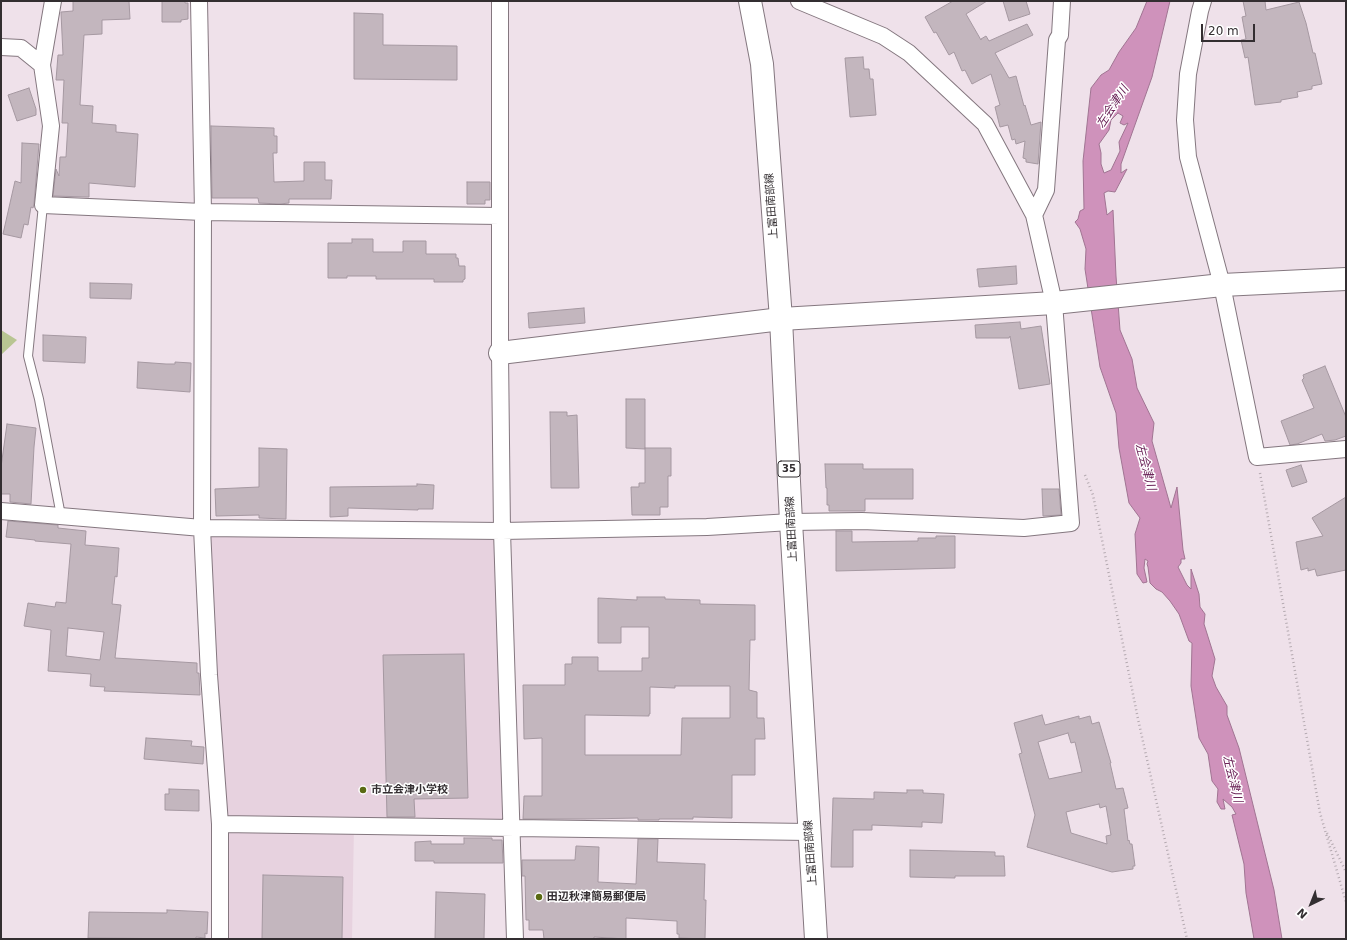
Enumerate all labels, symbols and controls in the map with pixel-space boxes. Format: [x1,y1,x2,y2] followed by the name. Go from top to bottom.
[1203,16,1257,42] scale bar
[1208,24,1239,38] text: 20 m
[1094,83,1132,131] water label: 左会津川
[763,173,781,239] street label: 上富田南部線
[1132,442,1158,492] water label: 左会津川
[778,461,800,477] road number: 35
[784,496,800,562] street label: 上富田南部線
[1219,754,1245,804] water label: 左会津川
[371,783,448,797] place label: 市立会津小学校
[358,785,368,795] marker: 市立会津小学校
[802,820,820,886] street label: 上富田南部線
[1291,884,1331,924] north arrow
[547,890,646,904] place label: 田辺秋津簡易郵便局
[534,892,544,902] marker: 田辺秋津簡易郵便局
[1295,905,1310,921] text: N

